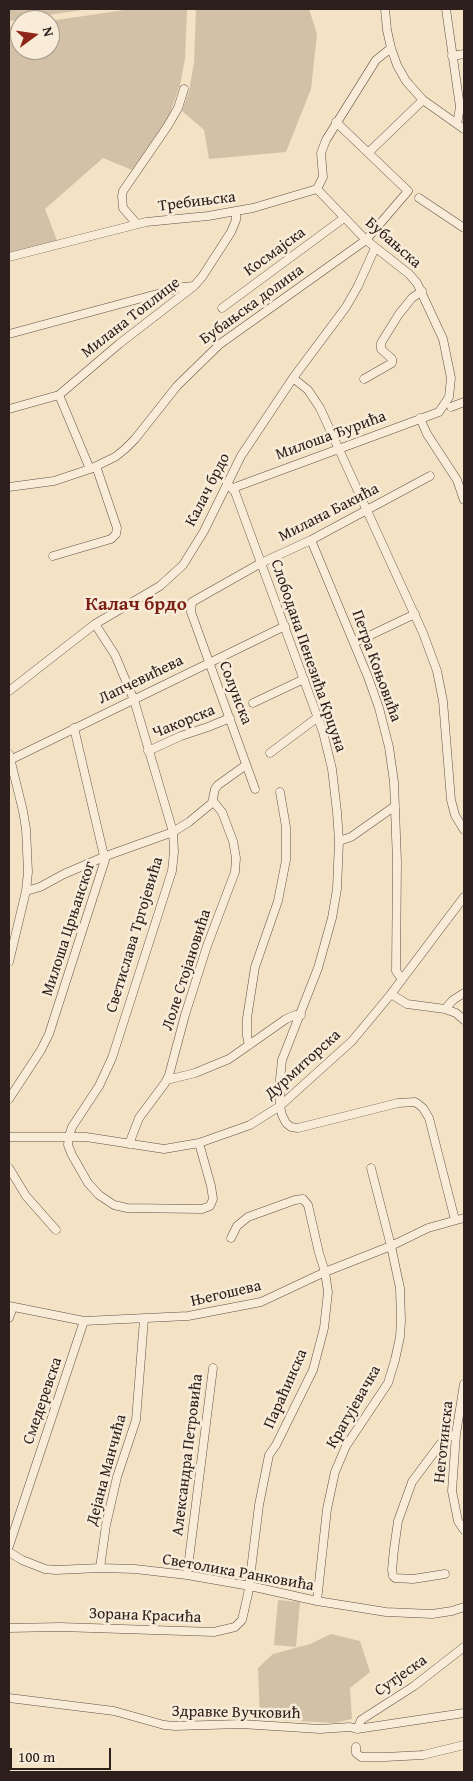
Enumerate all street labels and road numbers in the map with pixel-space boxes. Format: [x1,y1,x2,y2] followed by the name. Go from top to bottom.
[157,188,237,216] street label: Требињска
[361,213,425,273] street label: Бубањска
[240,223,310,281] street label: Космајска
[196,261,308,349] street label: Бубањска долина
[78,273,184,363] street label: Милана Топлице
[273,407,389,465] street label: Милоша Ђурића
[181,450,235,530] street label: Калач брдо
[276,479,382,547] street label: Милана Бакића
[266,557,350,755] street label: Слободана Пенезића Крцуна
[347,608,405,724] street label: Петра Коњовића
[95,651,187,709] street label: Лапчевићева
[214,659,256,727] street label: Солунска
[150,701,218,743] street label: Чакорска
[102,855,168,1015] street label: Светислава Тргојевића
[38,859,100,999] street label: Милоша Црњанског
[158,907,216,1033] street label: Лоле Стојановића
[261,1026,345,1104] street label: Дурмиторска
[189,1277,263,1311] street label: Његошева
[260,1346,312,1432] street label: Параћинска
[19,1355,67,1447] street label: Смедеревска
[322,1362,386,1452] street label: Крагујевачка
[169,1373,207,1537] street label: Александра Петровића
[430,1400,458,1484] street label: Неготинска
[83,1412,131,1528] street label: Дејана Манчића
[161,1550,315,1596] street label: Светолика Ранковића
[88,1604,202,1628] street label: Зорана Красића
[371,1651,431,1701] street label: Сутјеска
[171,1702,301,1724] street label: Здравке Вучковић

